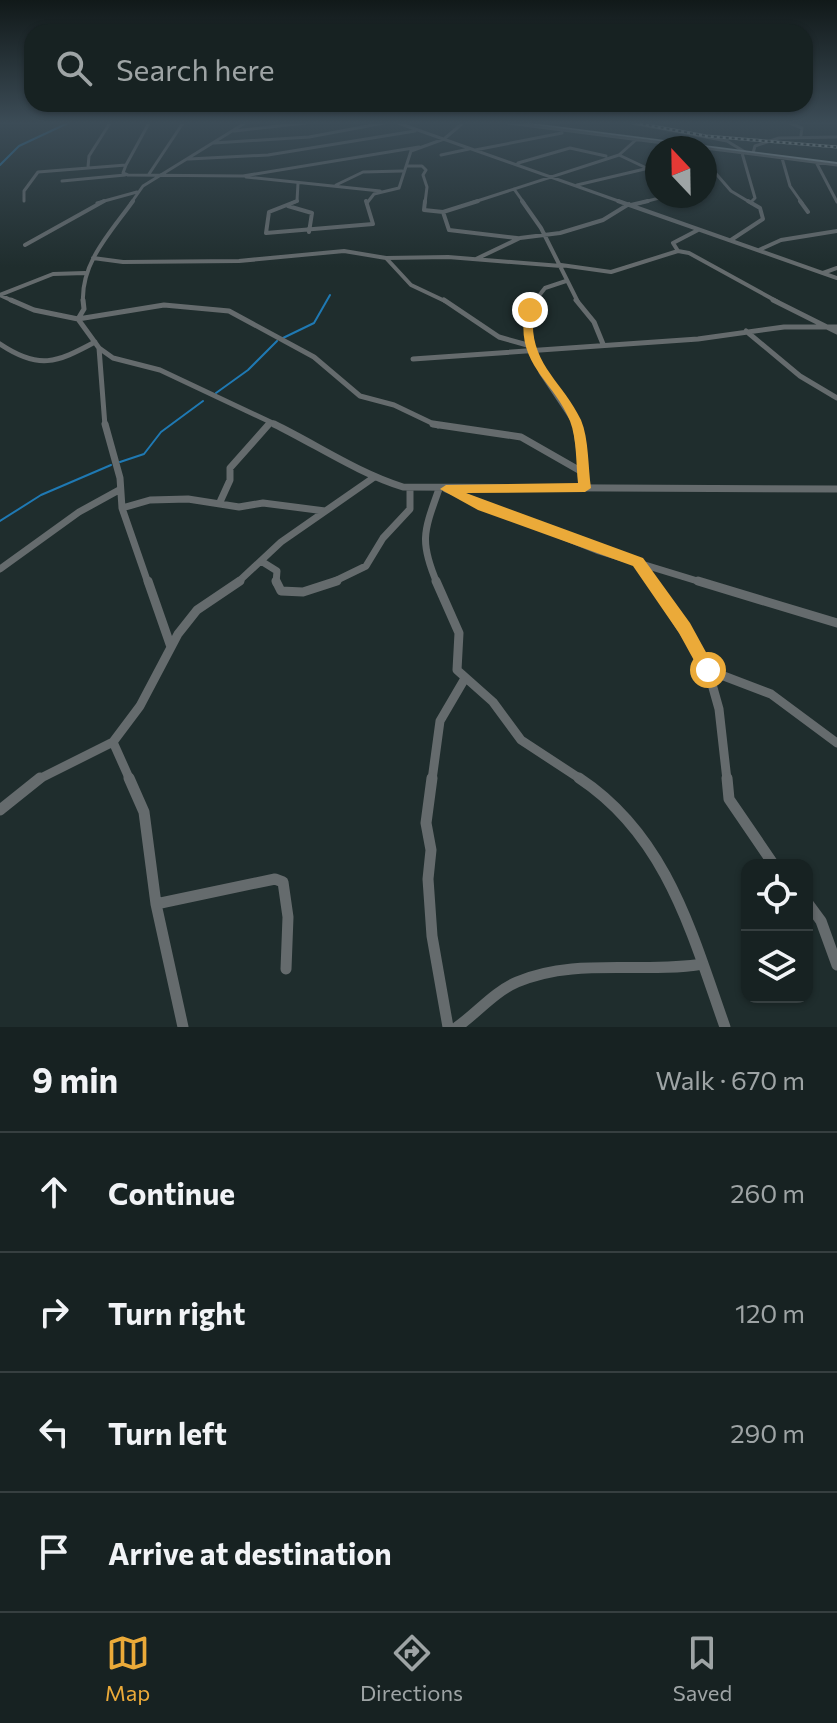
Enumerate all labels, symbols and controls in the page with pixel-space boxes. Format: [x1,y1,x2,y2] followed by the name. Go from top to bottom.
[24,24,813,112] search box
[52,46,96,90] icon: search
[116,50,275,87] text: Search here
[645,136,717,208] north arrow
[512,292,548,328] route end
[690,652,726,688] route start
[741,859,813,1003] map controls
[741,859,813,931] button: locate
[741,931,813,1003] button: layers
[32,1058,118,1100] text: 9 min
[656,1064,805,1095] text: Walk · 670 m
[32,1170,76,1214] icon: ahead
[108,1174,235,1211] text: Continue
[730,1177,805,1208] text: 260 m
[32,1290,76,1334] icon: right
[108,1294,245,1331] text: Turn right
[735,1297,805,1328] text: 120 m
[32,1410,76,1454] icon: left
[108,1414,227,1451] text: Turn left
[730,1417,805,1448] text: 290 m
[32,1530,76,1574] icon: arrive
[108,1534,392,1571] text: Arrive at destination
[105,1631,150,1706] tab: Map
[360,1631,463,1706] tab: Directions
[673,1631,732,1706] tab: Saved

